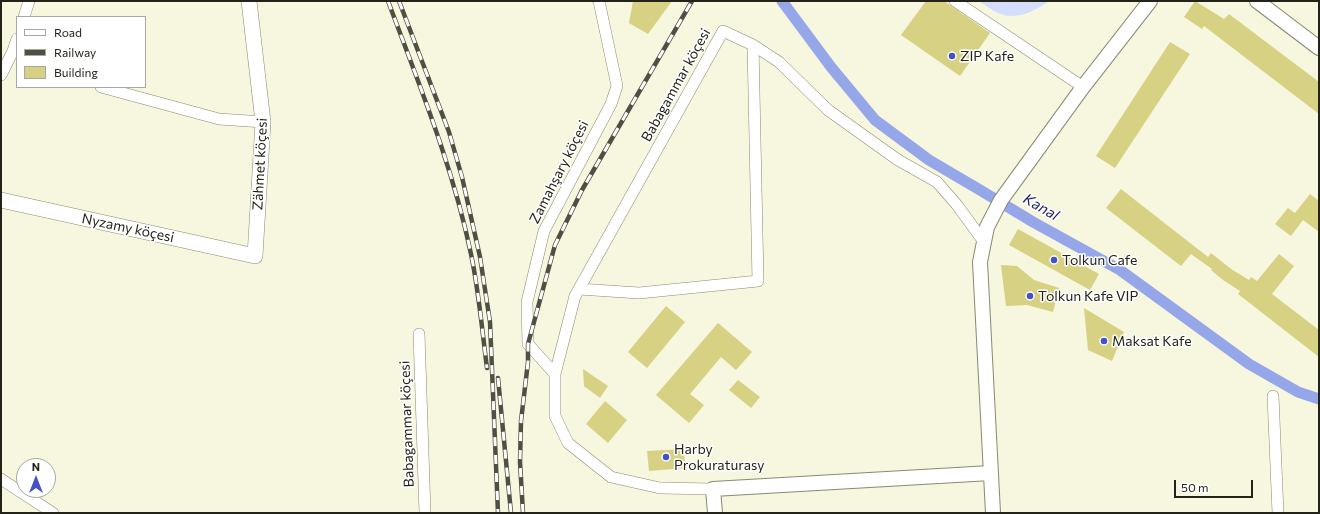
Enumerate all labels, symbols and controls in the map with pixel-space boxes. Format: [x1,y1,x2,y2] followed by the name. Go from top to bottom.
[16,16,146,88] legend
[54,25,82,39] text: Road
[638,26,714,144] street label: Babagammar köçesi
[54,45,96,59] text: Railway
[960,48,1014,64] place label: ZIP Kafe
[947,51,957,61] marker: ZIP Kafe
[54,65,98,79] text: Building
[249,117,271,211] street label: Zähmet köçesi
[526,118,592,226] street label: Zamahşary köçesi
[1020,190,1062,224] water label: Kanal
[80,210,176,246] street label: Nyzamy köçesi
[1062,252,1137,268] place label: Tolkun Cafe
[1049,255,1059,265] marker: Tolkun Cafe
[1038,288,1138,304] place label: Tolkun Kafe VIP
[1025,291,1035,301] marker: Tolkun Kafe VIP
[1112,333,1192,349] place label: Maksat Kafe
[1099,336,1109,346] marker: Maksat Kafe
[396,360,418,488] street label: Babagammar köçesi
[674,441,764,474] place label: Harby Prokuraturasy
[661,452,671,462] marker: Harby Prokuraturasy
[16,458,56,498] north arrow
[32,460,40,473] text: N
[1176,472,1255,498] scale bar
[1181,480,1209,494] text: 50 m

